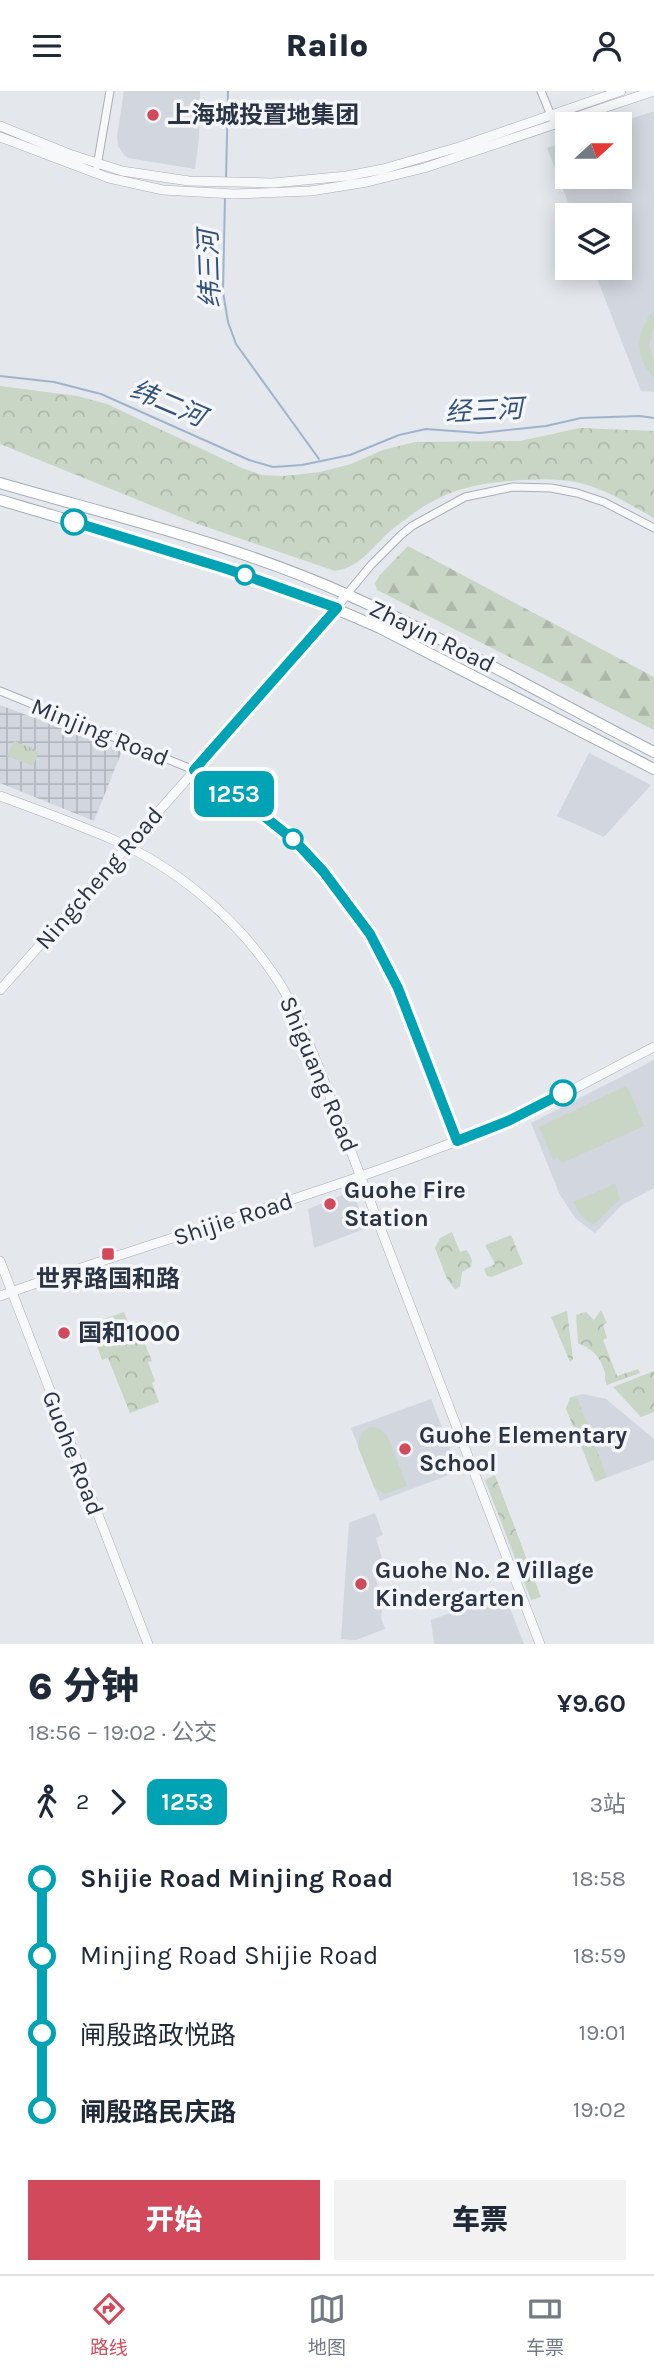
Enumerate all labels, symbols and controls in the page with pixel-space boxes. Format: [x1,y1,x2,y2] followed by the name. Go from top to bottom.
[28,27,66,65] icon: menu
[286,27,368,64] text: Railo
[588,27,626,65] icon: person
[167,101,359,129] place label: 上海城投置地集团
[145,107,161,123] marker: 上海城投置地集团
[555,112,632,189] north arrow
[555,112,632,280] map controls
[555,203,632,280] button: layers
[192,224,226,309] water label: 纬三河
[126,374,214,435] water label: 纬二河
[444,393,529,428] water label: 经三河
[61,509,87,535] unlabelled marker
[235,565,255,585] unlabelled marker
[365,594,499,678] street label: Zhayin Road
[27,692,173,772] street label: Minjing Road
[185,771,283,817] line badge: 1253
[208,780,260,808] text: 1253
[29,801,169,955] street label: Ningcheng Road
[283,829,303,849] unlabelled marker
[274,992,364,1156] street label: Shiguang Road
[550,1080,576,1106] unlabelled marker
[344,1176,466,1232] place label: Guohe Fire Station
[170,1187,296,1251] street label: Shijie Road
[322,1196,338,1212] marker: Guohe Fire Station
[100,1246,116,1262] marker: 世界路国和路
[36,1265,180,1293] place label: 世界路国和路
[78,1319,180,1347] place label: 国和1000
[56,1325,72,1341] marker: 国和1000
[36,1387,110,1519] street label: Guohe Road
[419,1421,627,1477] place label: Guohe Elementary School
[397,1441,413,1457] marker: Guohe Elementary School
[375,1556,594,1612] place label: Guohe No. 2 Village Kindergarten
[353,1576,369,1592] marker: Guohe No. 2 Village Kindergarten
[28,1664,139,1709] text: 6 分钟
[557,1688,626,1719] text: ¥9.60
[28,1719,217,1746] text: 18:56 – 19:02 · 公交
[28,1783,66,1821] icon: walk
[99,1783,137,1821] icon: forward
[76,1788,89,1815] text: 2
[161,1788,213,1816] text: 1253
[589,1791,626,1818] text: 3站
[80,1863,393,1894] text: Shijie Road Minjing Road
[572,1865,626,1892] text: 18:58
[80,1940,378,1971] text: Minjing Road Shijie Road
[573,1942,626,1969] text: 18:59
[579,2019,626,2046] text: 19:01
[80,2020,236,2051] text: 闸殷路政悦路
[573,2096,626,2123] text: 19:02
[80,2097,236,2128] text: 闸殷路民庆路
[28,2180,320,2260] button: 开始
[334,2180,626,2260] button: 车票
[90,2290,128,2359] tab: 路线
[308,2290,346,2359] tab: 地图
[526,2290,564,2359] tab: 车票

